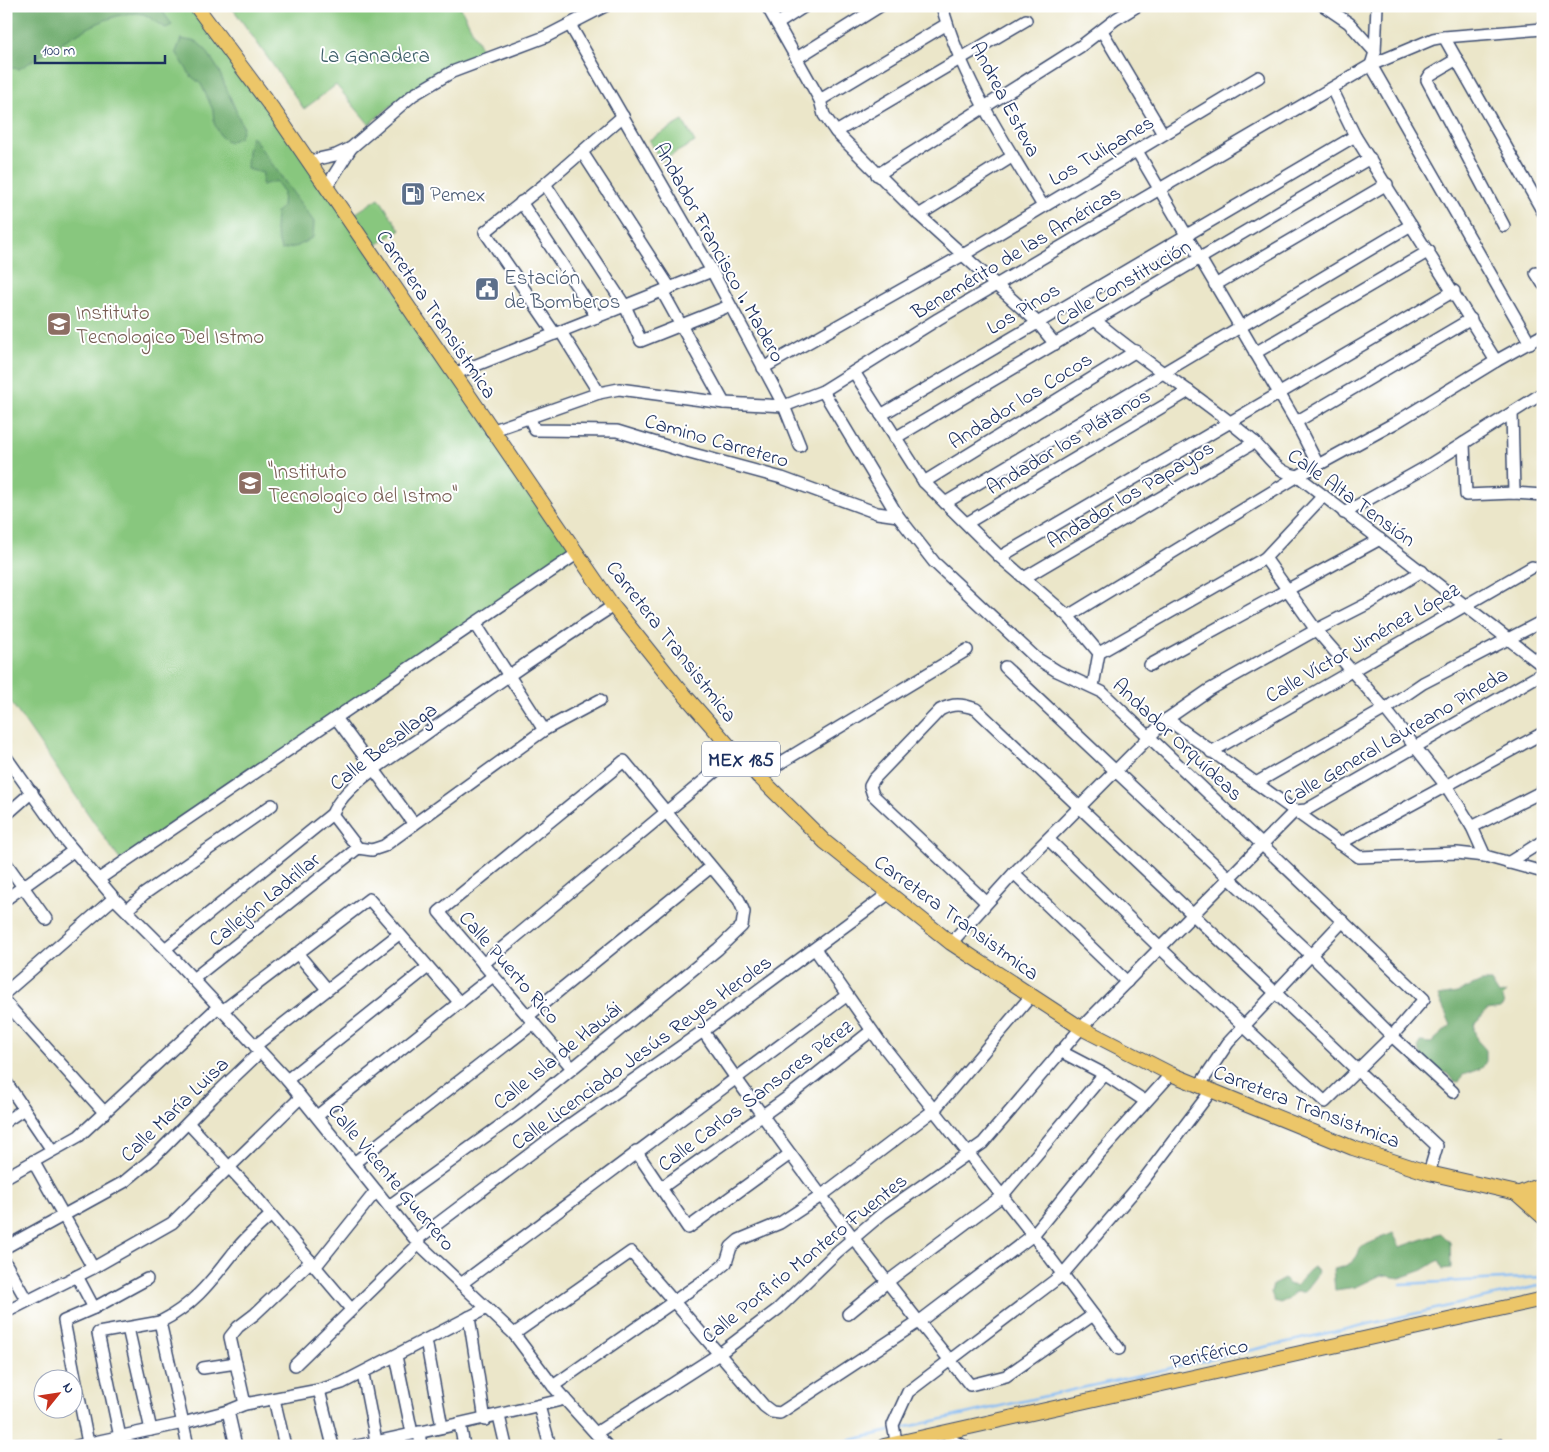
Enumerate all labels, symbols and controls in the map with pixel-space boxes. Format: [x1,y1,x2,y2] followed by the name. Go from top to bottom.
[35,32,165,64] scale bar
[961,37,1047,163] street label: Andrea Esteva
[42,40,75,62] text: 100 m
[320,42,430,72] park label: La Ganadera
[1044,109,1160,195] street label: Los Tulipanes
[645,137,791,369] street label: Andador Francisco I. Madero
[906,179,1128,329] street label: Benemérito de las Américas
[400,181,426,207] fuel station icon: Pemex
[430,181,485,211] place label: Pemex
[368,225,503,406] street label: Carretera Transistmica
[1051,233,1197,335] street label: Calle Constitución
[504,264,620,318] place label: Estación de Bomberos
[474,276,500,302] public building icon: Estación de Bomberos
[981,276,1067,344] street label: Los Pinos
[76,299,264,355] place label: Instituto Tecnologico Del Istmo
[46,311,72,337] school or university icon: Instituto Tecnologico Del Istmo
[943,345,1099,458] street label: Andador los Cocos
[981,382,1157,504] street label: Andador los Plátanos
[641,407,792,477] street label: Camino Carretero
[1042,434,1221,559] street label: Andador los Papayos
[1280,442,1421,555] street label: Calle Alta Tensión
[268,458,457,514] place label: "Instituto Tecnologico del Istmo"
[237,470,263,496] school or university icon: "Instituto Tecnologico del Istmo"
[598,555,743,730] street label: Carretera Transistmica
[1260,576,1466,712] street label: Calle Víctor Jiménez López
[1278,661,1514,815] street label: Calle General Laureano Pineda
[1105,672,1249,809] street label: Andador Orquídeas
[324,696,446,801] street label: Calle Besallaga
[702,742,780,776] road number: MEX 185
[203,846,328,955] street label: Callejón Ladrillar
[867,848,1045,989] street label: Carretera Transistmica
[451,905,567,1032] street label: Calle Puerto Rico
[506,949,780,1160] street label: Calle Licenciado Jesús Reyes Heroles
[487,995,629,1118] street label: Calle Isla de Hawái
[652,1013,860,1180] street label: Calle Carlos Sansores Pérez
[114,1051,237,1170] street label: Calle María Luisa
[1208,1058,1404,1157] street label: Carretera Transistmica
[320,1098,461,1259] street label: Calle Vicente Guerrero
[696,1167,915,1352] street label: Calle Porfirio Montero Fuentes
[1168,1331,1251,1378] street label: Periférico
[32,1370,82,1420] north arrow
[57,1379,79,1398] text: N

